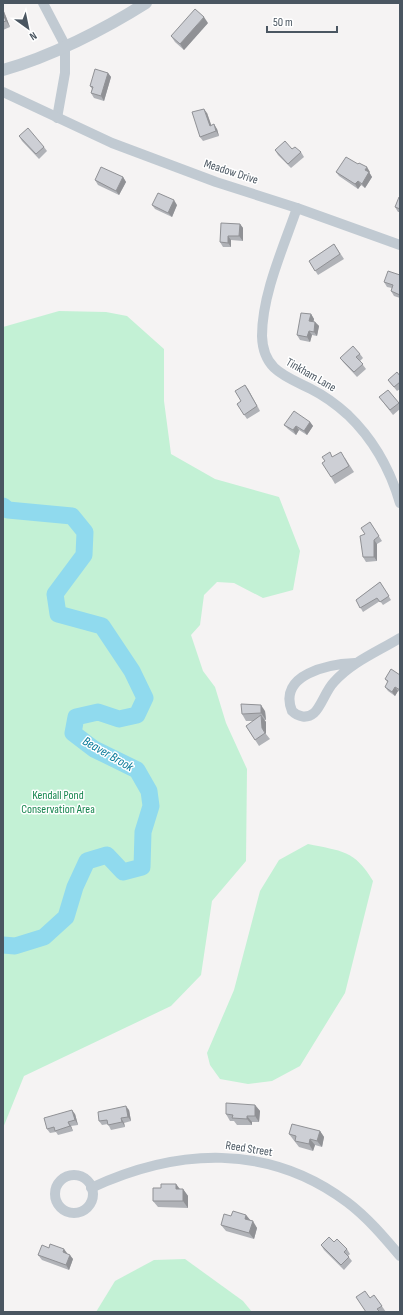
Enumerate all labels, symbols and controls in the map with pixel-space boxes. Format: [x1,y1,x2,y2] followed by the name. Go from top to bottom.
[8,8,48,48] north arrow
[267,8,337,34] scale bar
[273,15,293,30] text: 50 m
[27,29,39,43] text: N
[202,156,260,188] street label: Meadow Drive
[283,355,339,395] street label: Tinkham Lane
[80,733,137,776] water label: Beaver Brook
[21,788,95,817] park label: Kendall Pond Conservation Area
[224,1138,274,1160] street label: Reed Street

